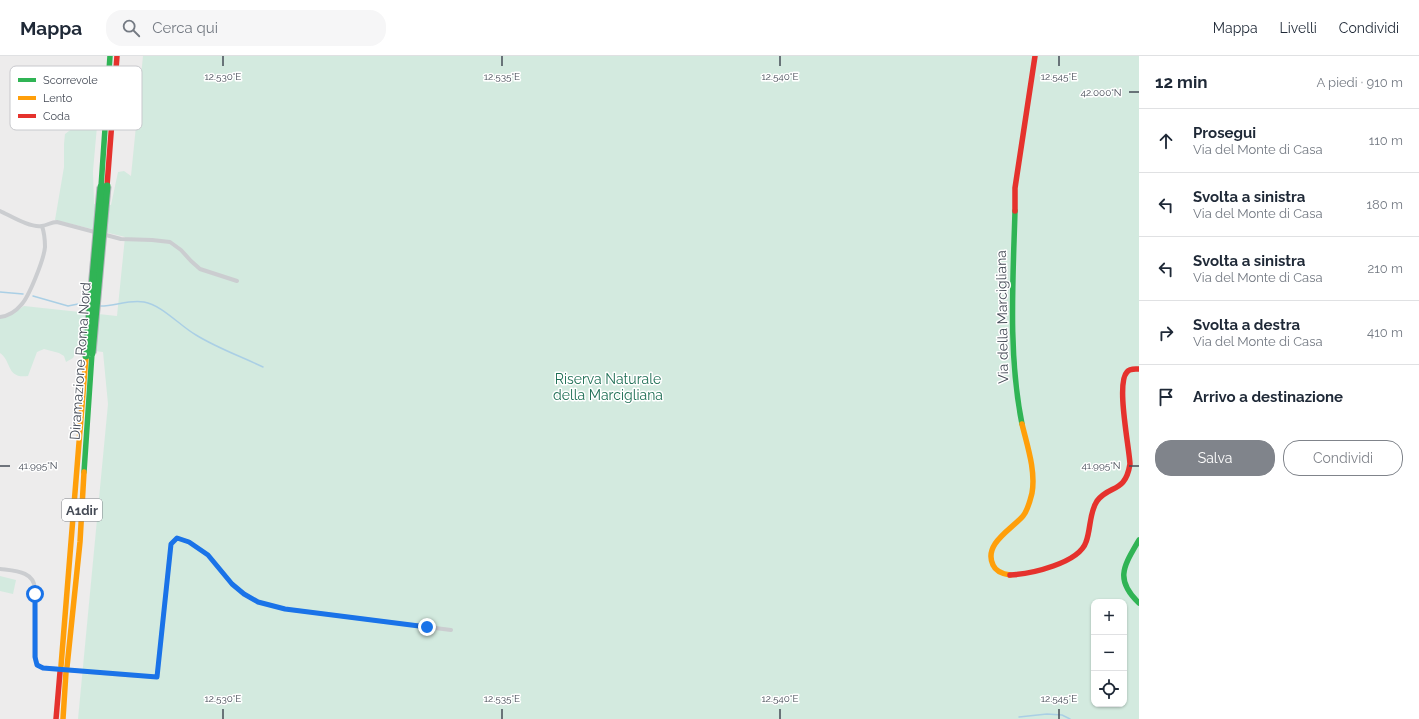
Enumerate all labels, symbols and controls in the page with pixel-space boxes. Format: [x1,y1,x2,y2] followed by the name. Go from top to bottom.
[106,10,386,46] search box
[20,17,82,39] text: Mappa
[120,17,142,39] icon: search
[152,19,218,37] text: Cerca qui
[1213,20,1258,36] text: Mappa
[1280,20,1317,36] text: Livelli
[1339,20,1399,36] text: Condividi
[10,66,142,130] legend
[205,71,241,82] text: 12.530°E
[484,71,520,82] text: 12.535°E
[762,71,798,82] text: 12.540°E
[1041,71,1077,82] text: 12.545°E
[1155,72,1208,92] text: 12 min
[43,74,98,87] text: Scorrevole
[1316,75,1403,90] text: A piedi · 910 m
[1080,87,1122,98] text: 42.000°N
[43,92,73,105] text: Lento
[43,110,70,123] text: Coda
[1193,124,1256,142] text: Prosegui
[1155,130,1177,152] icon: ahead
[1369,133,1403,148] text: 110 m
[1193,142,1323,157] text: Via del Monte di Casa
[1193,188,1305,206] text: Svolta a sinistra
[1155,194,1177,216] icon: left
[1367,197,1403,212] text: 180 m
[1193,206,1323,221] text: Via del Monte di Casa
[993,250,1011,384] street label: Via della Marcigliana
[1193,252,1305,270] text: Svolta a sinistra
[1155,258,1177,280] icon: left
[1367,261,1403,276] text: 210 m
[1193,270,1323,285] text: Via del Monte di Casa
[67,282,93,440] street label: Diramazione Roma Nord
[1193,316,1300,334] text: Svolta a destra
[1155,322,1177,344] icon: right
[1367,325,1403,340] text: 410 m
[1193,334,1323,349] text: Via del Monte di Casa
[553,371,663,403] park label: Riserva Naturale della Marcigliana
[1155,386,1177,408] icon: arrive
[1193,388,1343,406] text: Arrivo a destinazione
[1155,440,1275,476] button: Salva
[1283,440,1403,476] button: Condividi
[18,460,58,471] text: 41.995°N
[1081,460,1121,471] text: 41.995°N
[62,499,102,521] road number: A1dir
[26,585,44,603] route start
[1091,599,1127,707] map controls
[1091,599,1127,635] button: +
[418,618,436,636] route end
[1091,635,1127,671] button: −
[1091,671,1127,707] button: locate
[205,693,241,704] text: 12.530°E
[484,693,520,704] text: 12.535°E
[762,693,798,704] text: 12.540°E
[1041,693,1077,704] text: 12.545°E

